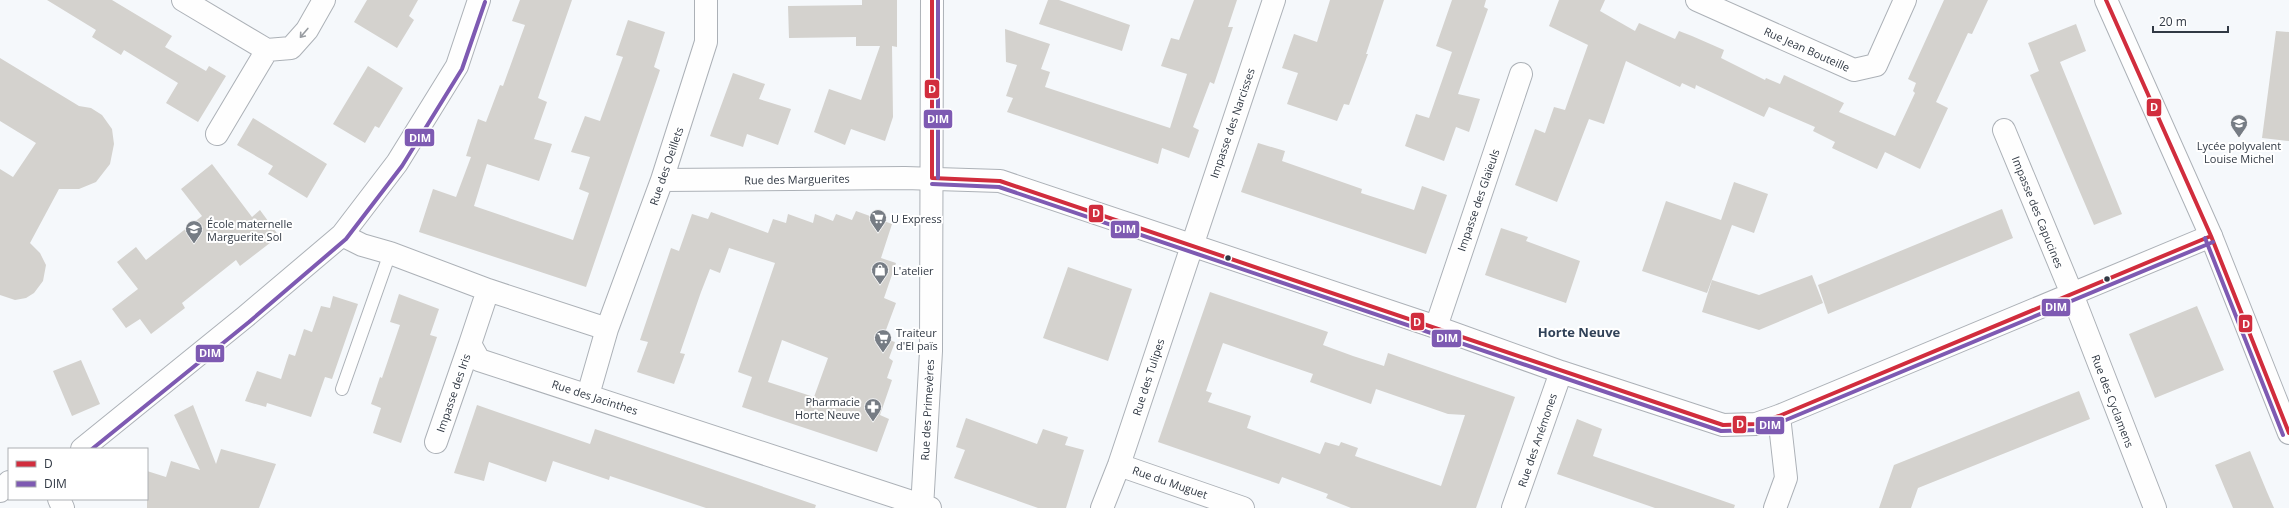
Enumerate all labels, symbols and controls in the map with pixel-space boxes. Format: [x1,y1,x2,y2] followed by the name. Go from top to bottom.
[2153,8,2228,34] scale bar
[2159,13,2187,30] text: 20 m
[1762,23,1852,75] street label: Rue Jean Bouteille
[299,28,308,38] one-way arrow
[1206,66,1258,180] street label: Impasse des Narcisses
[924,79,940,99] line badge: D
[928,81,936,96] text: D
[2146,98,2162,117] line badge: D
[2150,99,2158,114] text: D
[923,109,953,129] line badge: DIM
[927,111,949,126] text: DIM
[2229,113,2249,138] school or university icon: Lycée polyvalent Louise Michel
[646,125,686,207] street label: Rue des Oeillets
[404,128,435,147] line badge: DIM
[409,130,431,145] text: DIM
[2197,138,2281,166] place label: Lycée polyvalent Louise Michel
[1453,147,1503,253] street label: Impasse des Glaïeuls
[2009,154,2067,270] street label: Impasse des Capucines
[744,171,850,187] street label: Rue des Marguerites
[1088,204,1104,223] line badge: D
[1092,205,1100,220] text: D
[868,208,888,233] supermarket icon: U Express
[891,211,942,226] place label: U Express
[207,216,292,244] place label: École maternelle Marguerite Sol
[184,219,204,244] school or university icon: École maternelle Marguerite Sol
[1110,220,1140,239] line badge: DIM
[1114,221,1136,236] text: DIM
[1223,253,1233,263] unlabelled marker
[870,260,890,285] shop icon: L'atelier
[893,263,934,278] place label: L'atelier
[2102,274,2112,284] unlabelled marker
[2041,298,2071,317] line badge: DIM
[2045,299,2067,314] text: DIM
[1410,312,1425,331] line badge: D
[1413,314,1421,329] text: D
[2238,314,2253,333] line badge: D
[2242,316,2250,331] text: D
[1538,323,1621,341] district label: Horte Neuve
[896,325,938,353] place label: Traiteur d'El païs
[873,328,893,353] supermarket icon: Traiteur d'El païs
[1431,329,1462,348] line badge: DIM
[1436,330,1458,345] text: DIM
[1128,337,1168,417] street label: Rue des Tulipes
[195,344,225,363] line badge: DIM
[199,345,221,360] text: DIM
[433,352,473,434] street label: Impasse des Iris
[2088,352,2138,450] street label: Rue des Cyclamens
[917,359,937,461] street label: Rue des Primevères
[550,376,640,418] street label: Rue des Jacinthes
[1514,391,1560,489] street label: Rue des Anémones
[795,394,860,422] place label: Pharmacie Horte Neuve
[863,397,883,422] pharmacy icon: Pharmacie Horte Neuve
[1732,415,1747,434] line badge: D
[1736,416,1744,431] text: D
[1755,416,1785,435] line badge: DIM
[1759,417,1781,432] text: DIM
[8,448,148,500] legend
[44,455,53,472] text: D
[1131,462,1210,502] street label: Rue du Muguet
[44,475,67,492] text: DIM

